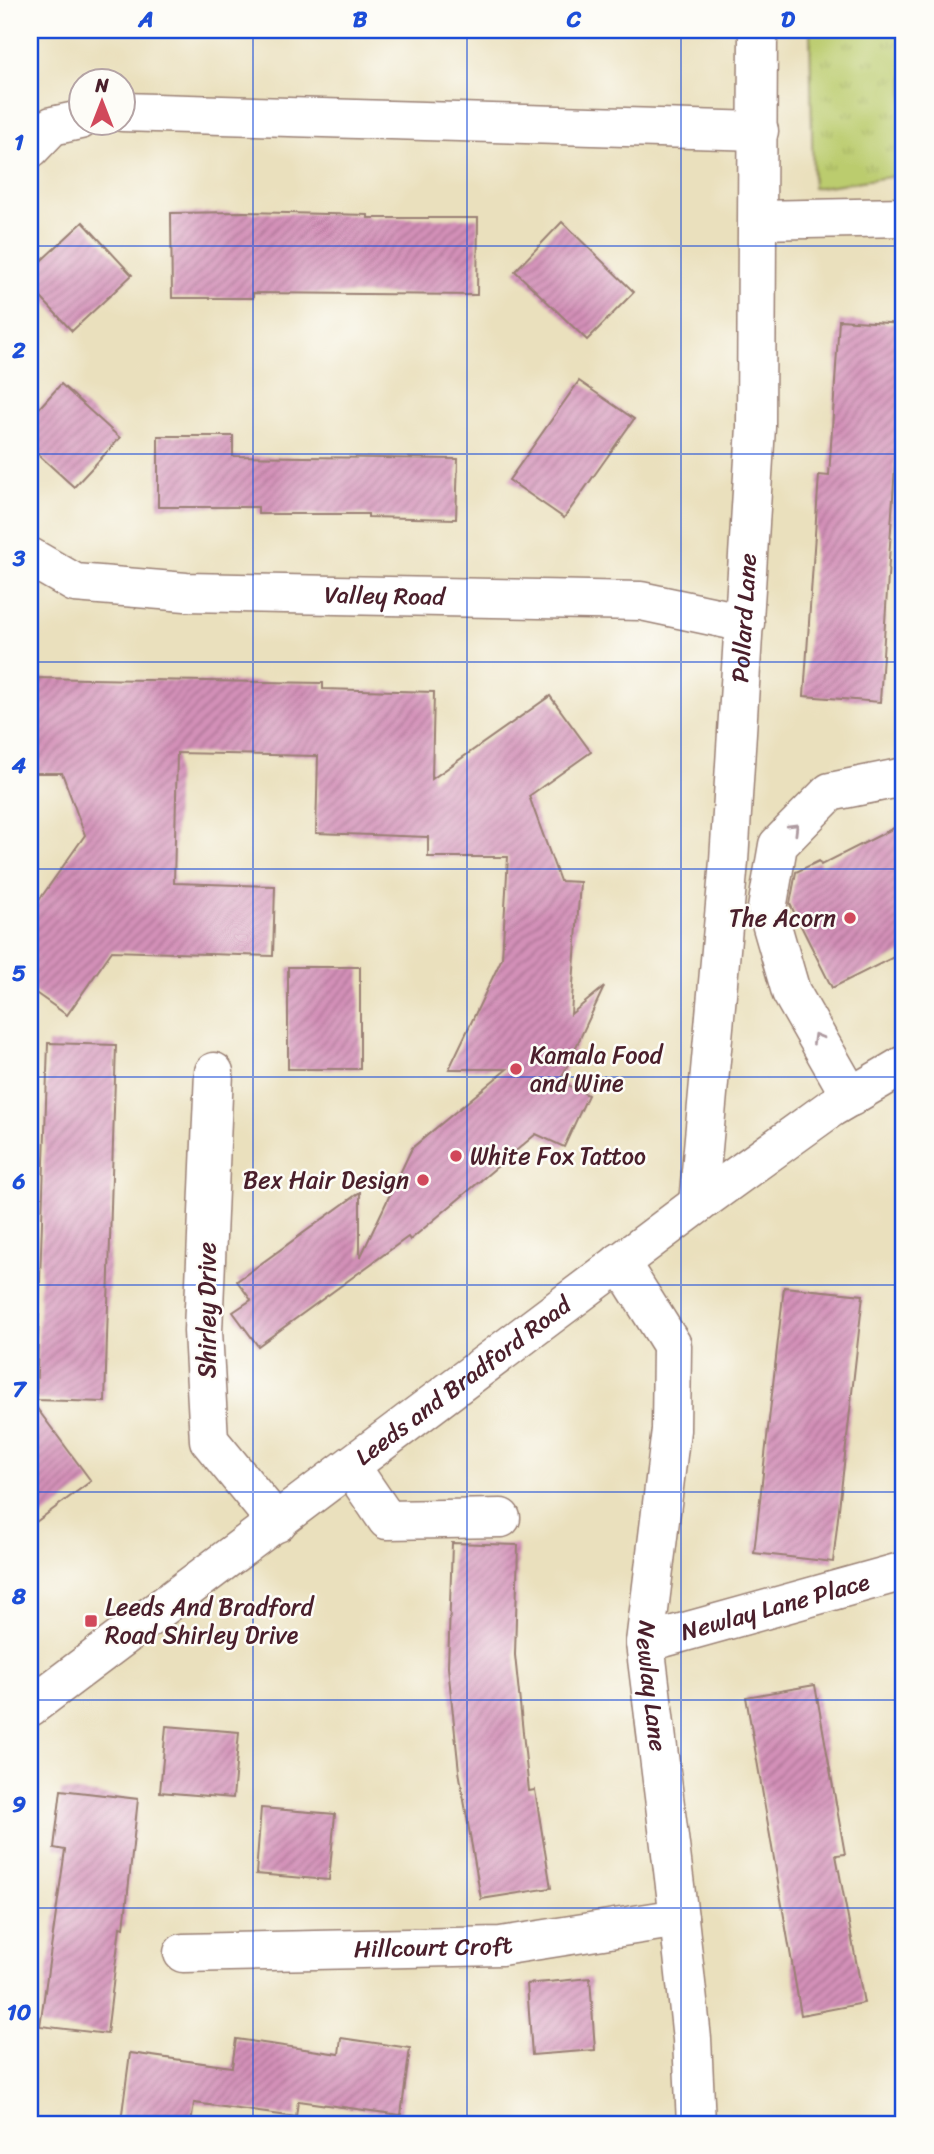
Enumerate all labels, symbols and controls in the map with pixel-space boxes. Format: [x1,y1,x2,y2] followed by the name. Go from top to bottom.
[137,0,154,40] text: A
[353,0,368,40] text: B
[566,0,582,40] text: C
[781,0,796,40] text: D
[66,66,136,136] north arrow
[94,69,109,102] text: N
[14,122,24,163] text: 1
[11,330,26,371] text: 2
[12,538,26,579] text: 3
[719,552,769,684] street label: Pollard Lane
[324,574,448,618] street label: Valley Road
[11,745,27,786] text: 4
[786,823,799,836] one-way arrow
[729,897,836,939] place label: The Acorn
[842,910,858,926] marker: The Acorn
[12,953,26,994] text: 5
[812,1032,825,1045] one-way arrow
[530,1034,664,1104] place label: Kamala Food and Wine
[508,1061,524,1077] marker: Kamala Food and Wine
[470,1135,646,1177] place label: White Fox Tattoo
[448,1148,464,1164] marker: White Fox Tattoo
[243,1159,409,1201] place label: Bex Hair Design
[11,1161,26,1202] text: 6
[415,1172,431,1188] marker: Bex Hair Design
[186,1242,228,1378] street label: Shirley Drive
[346,1284,582,1477] street label: Leeds and Bradford Road
[12,1369,27,1410] text: 7
[676,1560,875,1653] street label: Newlay Lane Place
[11,1576,26,1617] text: 8
[105,1586,315,1656] place label: Leeds And Bradford Road Shirley Drive
[83,1613,99,1629] marker: Leeds And Bradford Road Shirley Drive
[623,1618,679,1754] street label: Newlay Lane
[12,1784,26,1825] text: 9
[353,1923,516,1970] street label: Hillcourt Croft
[7,1992,32,2033] text: 10

